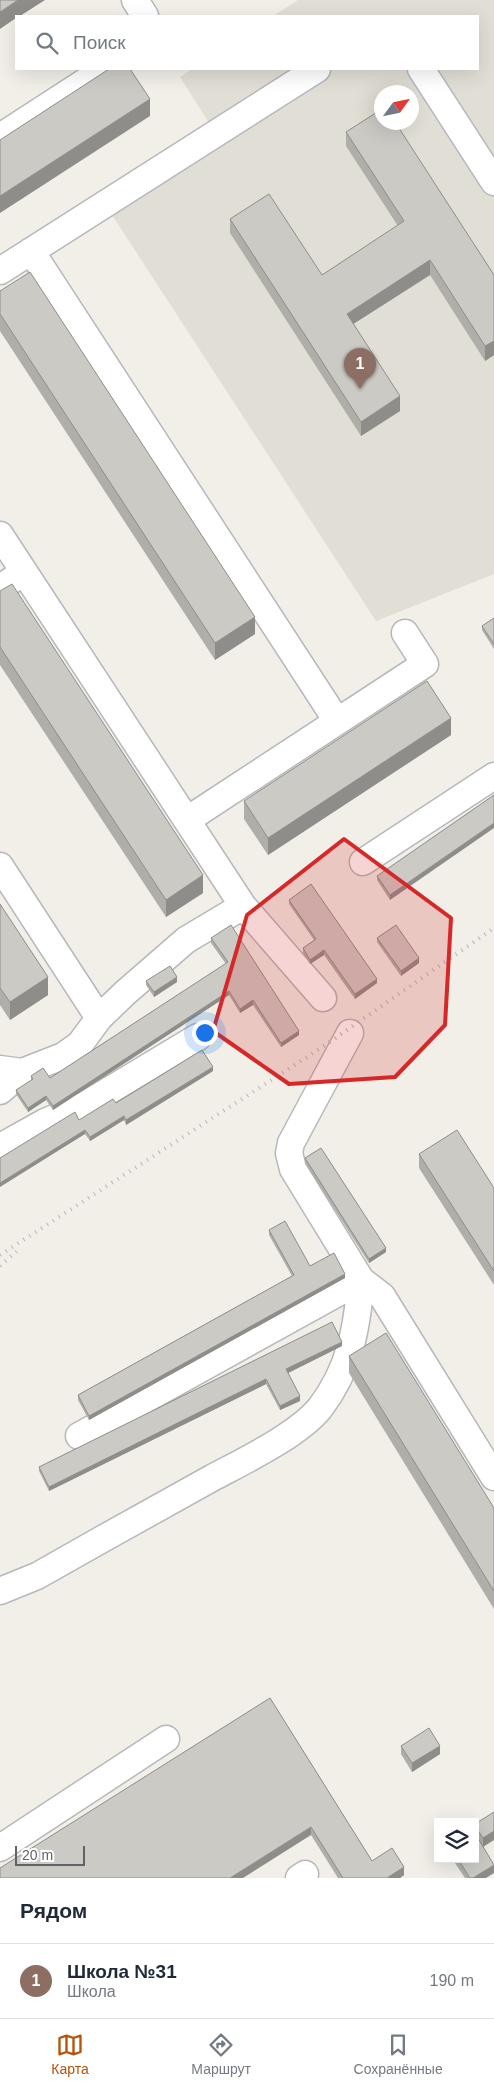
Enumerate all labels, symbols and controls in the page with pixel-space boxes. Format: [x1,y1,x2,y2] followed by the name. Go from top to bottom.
[15,15,479,70] search box
[33,29,61,57] icon: search
[73,32,126,53] text: Поиск
[374,85,419,130] north arrow
[344,348,376,389] pin: 1
[192,1020,218,1046] your location
[434,1818,479,1863] map controls
[434,1818,479,1863] button: layers
[15,1843,85,1866] scale bar
[22,1847,53,1863] text: 20 m
[20,1899,87,1922] text: Рядом
[67,1961,177,1982] text: Школа №31
[32,1972,40,1989] text: 1
[430,1972,474,1989] text: 190 m
[67,1983,116,2000] text: Школа
[51,2031,89,2077] tab: Карта
[191,2031,251,2077] tab: Маршрут
[354,2031,443,2077] tab: Сохранённые

